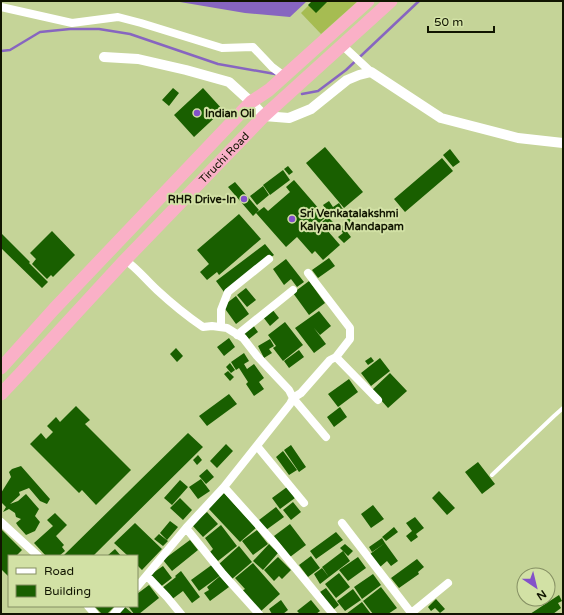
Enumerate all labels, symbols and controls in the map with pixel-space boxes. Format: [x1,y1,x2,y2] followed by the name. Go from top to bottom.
[428,8,494,34] scale bar
[434,15,463,29] text: 50 m
[205,107,255,120] place label: Indian Oil
[192,108,202,118] marker: Indian Oil
[196,129,252,186] street label: Tiruchi Road
[168,193,236,206] place label: RHR Drive-In
[239,194,249,204] marker: RHR Drive-In
[300,207,404,234] place label: Sri Venkatalakshmi Kalyana Mandapam
[287,214,297,224] marker: Sri Venkatalakshmi Kalyana Mandapam
[8,555,138,607] legend
[44,564,74,578] text: Road
[516,567,556,607] north arrow
[44,584,91,598] text: Building
[534,587,549,603] text: N

